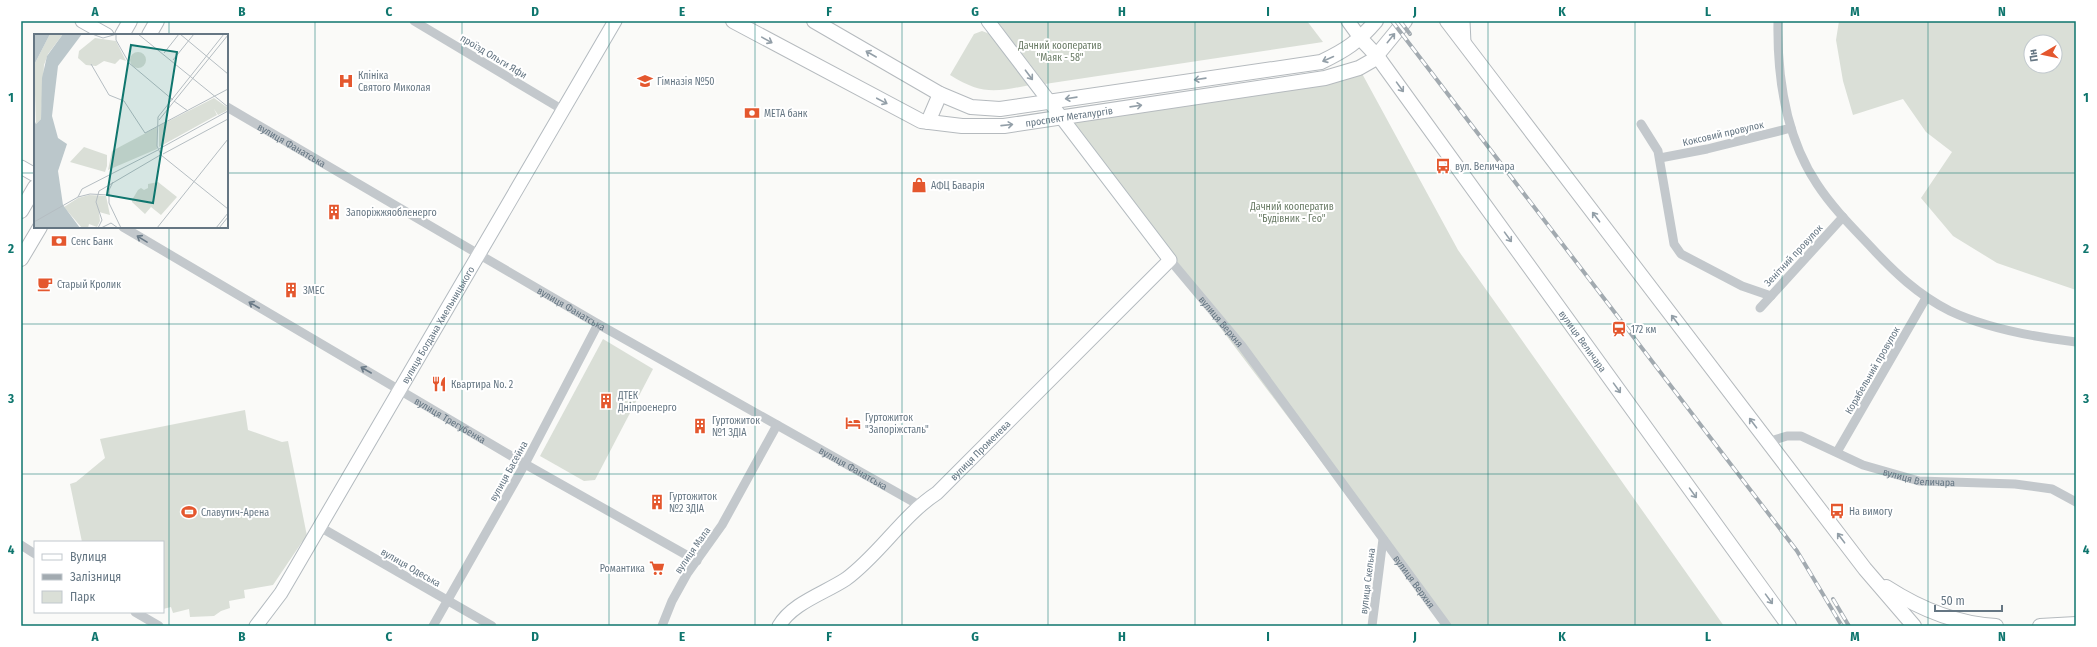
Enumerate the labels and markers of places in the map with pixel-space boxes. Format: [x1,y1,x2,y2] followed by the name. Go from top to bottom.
[358,69,430,94] place label: Клініка Святого Миколая
[337,72,355,90] hospital icon: Клініка Святого Миколая
[636,72,654,90] school or university icon: Гімназія №50
[657,75,715,88] place label: Гімназія №50
[743,104,761,122] bank icon: МЕТА банк
[764,108,808,120] place label: МЕТА банк
[1434,157,1452,175] bus stop icon: вул. Величара
[1455,161,1515,173] place label: вул. Величара
[910,176,928,194] shop icon: АФЦ Баварiя
[931,180,985,192] place label: АФЦ Баварiя
[325,203,343,221] building icon: Запоріжжяобленерго
[346,206,437,219] place label: Запоріжжяобленерго
[50,232,68,250] bank icon: Сенс Банк
[71,236,113,248] place label: Сенс Банк
[36,275,54,293] cafe icon: Старый Кролик
[57,279,121,291] place label: Старый Кролик
[282,281,300,299] building icon: ЗМЕС
[303,285,325,297] place label: ЗМЕС
[1610,320,1628,338] station icon: 172 км
[1631,324,1656,336] place label: 172 км
[430,375,448,393] restaurant icon: Квартира No. 2
[451,379,514,391] place label: Квартира No. 2
[617,390,677,414] place label: ДТЕК Дніпроенерго
[597,392,615,410] building icon: ДТЕК Дніпроенерго
[865,412,929,436] place label: Гуртожиток "Запоріжсталь"
[844,414,862,432] hotel icon: Гуртожиток "Запоріжсталь"
[712,415,760,439] place label: Гуртожиток №1 ЗДІА
[691,417,709,435] building icon: Гуртожиток №1 ЗДІА
[669,491,717,515] place label: Гуртожиток №2 ЗДІА
[648,493,666,511] building icon: Гуртожиток №2 ЗДІА
[1828,502,1846,520] bus stop icon: На вимогу
[180,503,198,521] sports icon: Славутич-Арена
[1849,506,1893,518] place label: На вимогу
[201,507,269,519] place label: Славутич-Арена
[648,559,666,577] supermarket icon: Романтика
[600,563,645,575] place label: Романтика

